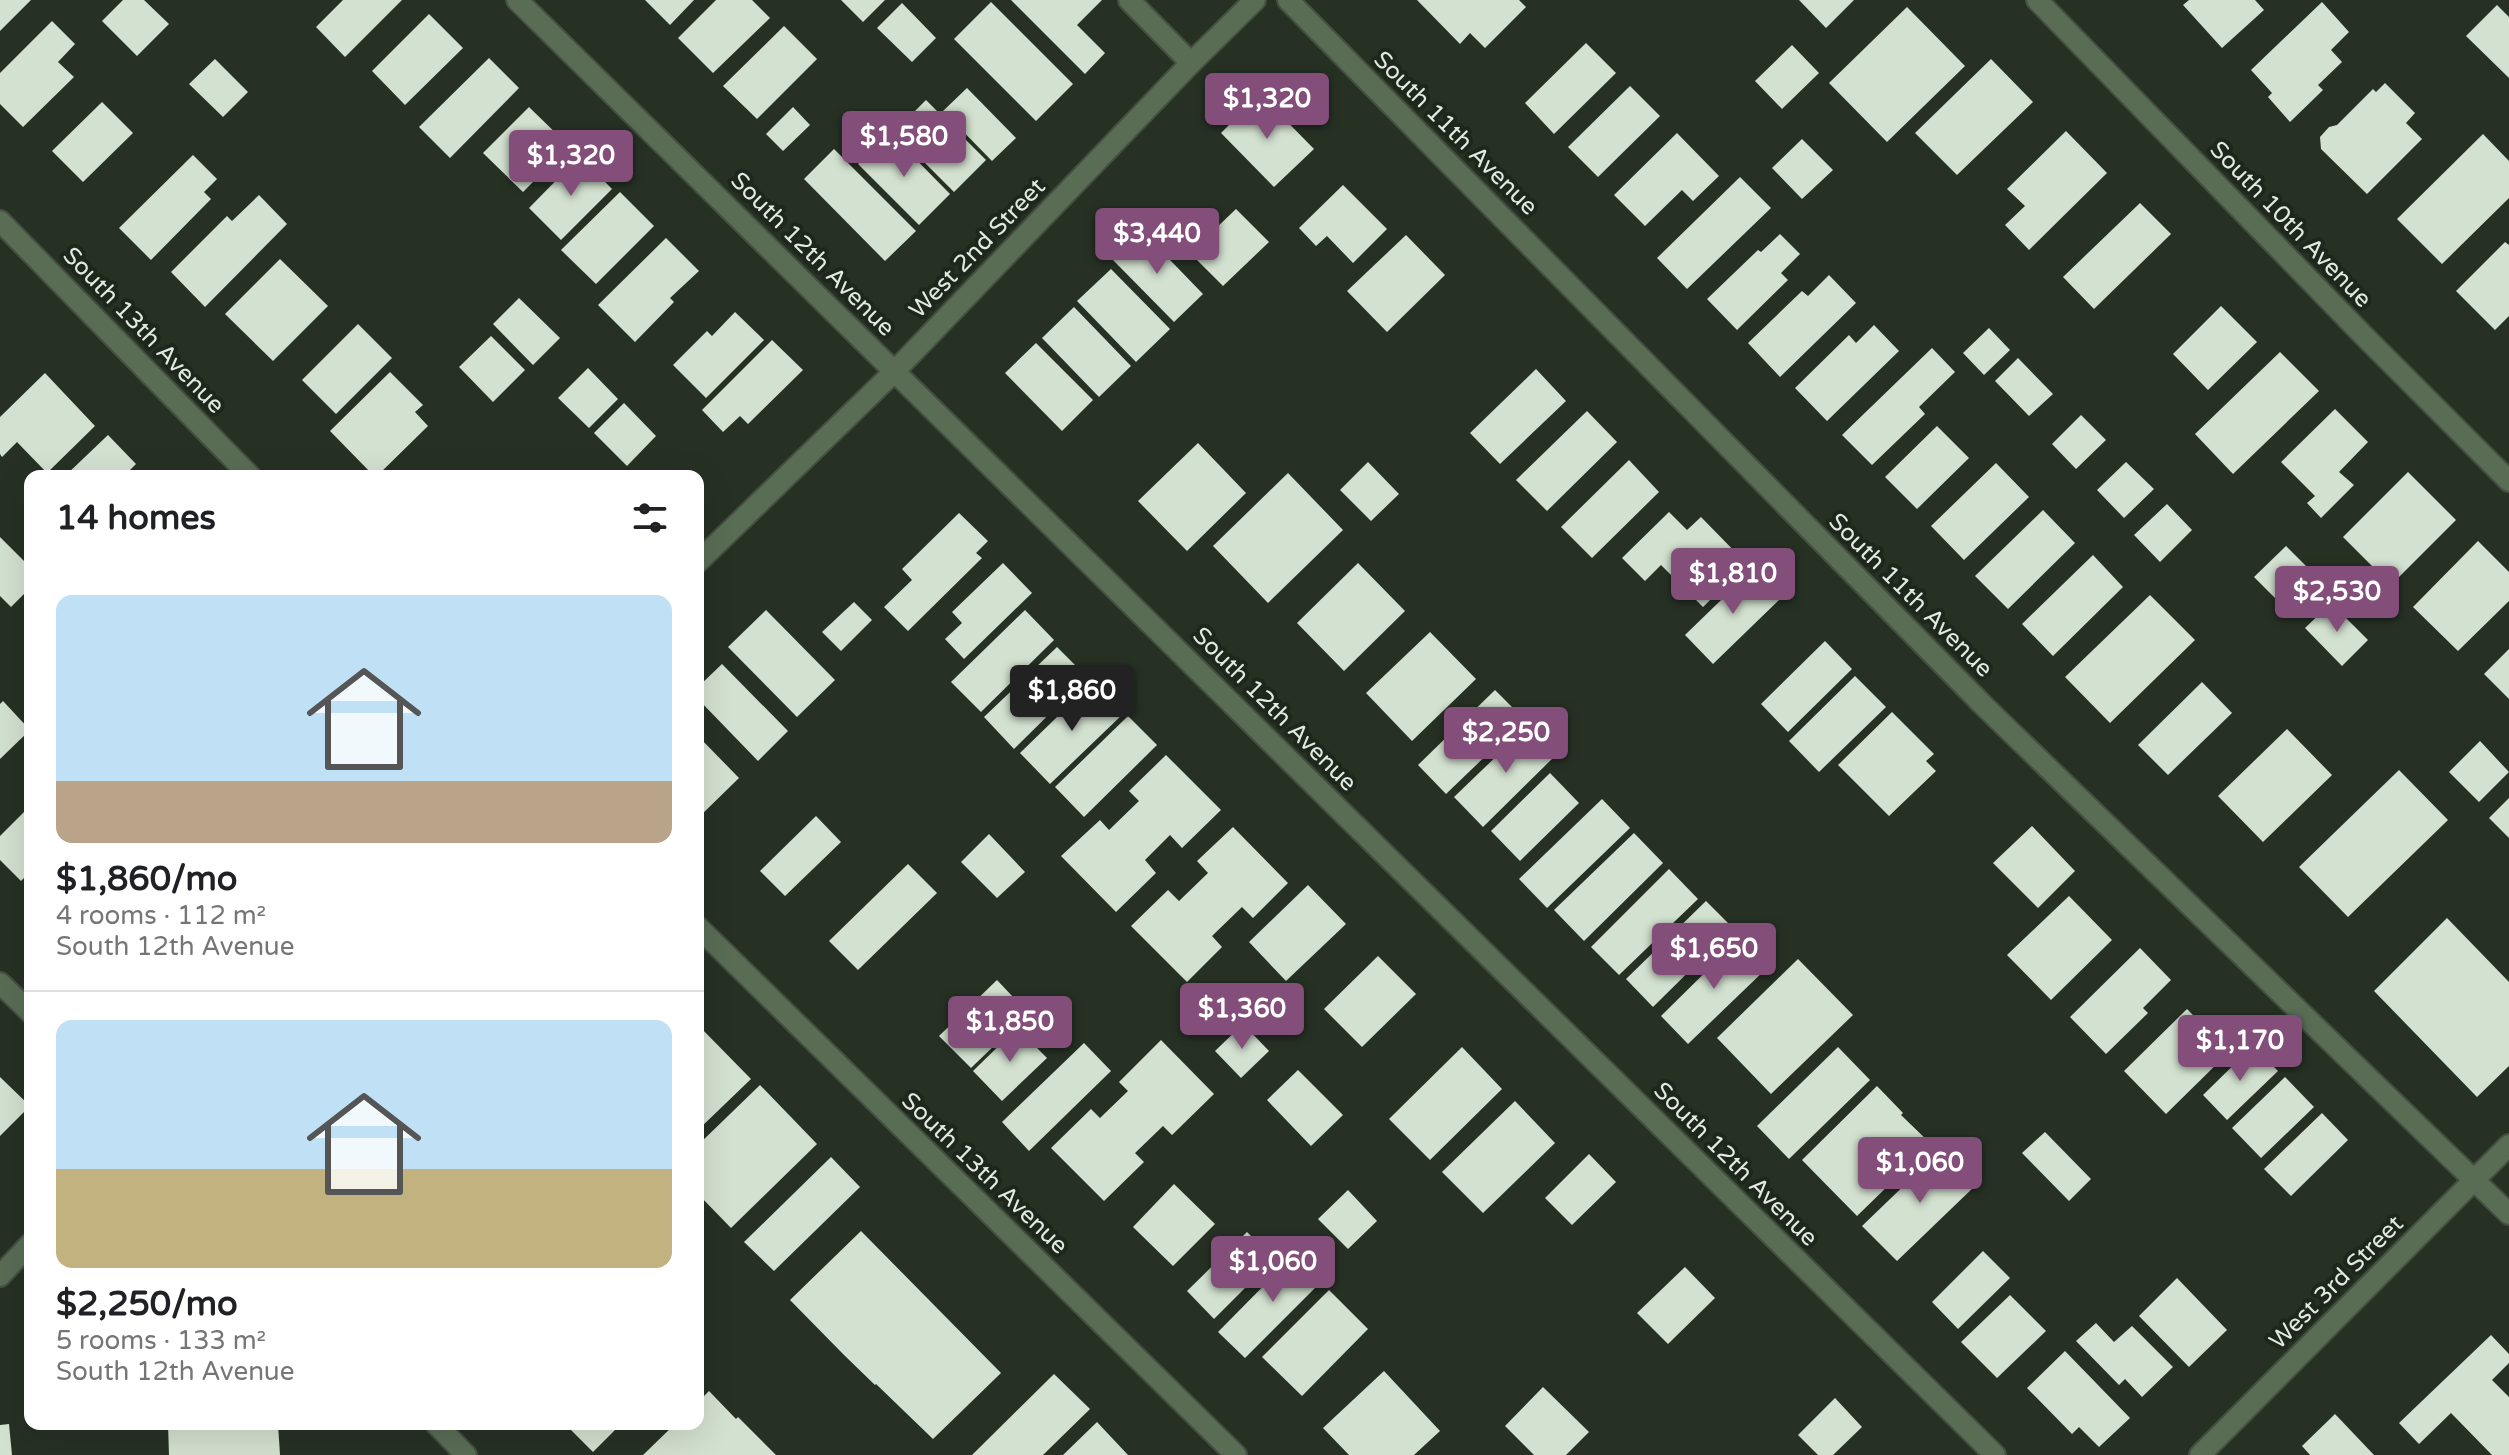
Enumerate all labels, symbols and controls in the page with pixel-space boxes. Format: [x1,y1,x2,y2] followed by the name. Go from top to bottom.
[1368,45,1544,221] street label: South 11th Avenue
[1202,73,1332,141] pin: $1,320
[1223,83,1311,114] text: $1,320
[839,111,969,179] pin: $1,580
[860,121,948,152] text: $1,580
[506,130,636,198] pin: $1,320
[2204,135,2378,314] street label: South 10th Avenue
[527,140,615,171] text: $1,320
[725,166,901,342] street label: South 12th Avenue
[903,172,1051,324] street label: West 2nd Street
[1092,208,1222,276] pin: $3,440
[1113,218,1201,249] text: $3,440
[57,241,231,420] street label: South 13th Avenue
[628,496,672,540] icon: filters
[56,498,216,539] text: 14 homes
[1823,507,1999,683] street label: South 11th Avenue
[1668,548,1798,616] pin: $1,810
[1689,558,1777,589] text: $1,810
[2272,566,2402,634] pin: $2,530
[2293,576,2381,607] text: $2,530
[1187,621,1363,797] street label: South 12th Avenue
[292,647,436,791] icon: home
[1007,665,1137,733] pin: $1,860
[1028,675,1116,706] text: $1,860
[1441,707,1571,775] pin: $2,250
[1462,717,1550,748] text: $2,250
[56,859,237,900] text: $1,860/mo
[56,900,266,931] text: 4 rooms · 112 m²
[1649,923,1779,991] pin: $1,650
[56,931,294,962] text: South 12th Avenue
[1670,933,1758,964] text: $1,650
[1177,983,1307,1051] pin: $1,360
[1198,993,1286,1024] text: $1,360
[945,996,1075,1064] pin: $1,850
[966,1006,1054,1037] text: $1,850
[2175,1015,2305,1083] pin: $1,170
[2196,1025,2284,1056] text: $1,170
[292,1072,436,1216] icon: home
[1648,1076,1824,1252] street label: South 12th Avenue
[895,1086,1074,1260] street label: South 13th Avenue
[1855,1137,1985,1205] pin: $1,060
[1876,1147,1964,1178] text: $1,060
[2263,1209,2409,1355] street label: West 3rd Street
[1208,1236,1338,1304] pin: $1,060
[1229,1246,1317,1277] text: $1,060
[56,1284,238,1325] text: $2,250/mo
[56,1325,266,1356] text: 5 rooms · 133 m²
[56,1356,294,1387] text: South 12th Avenue

